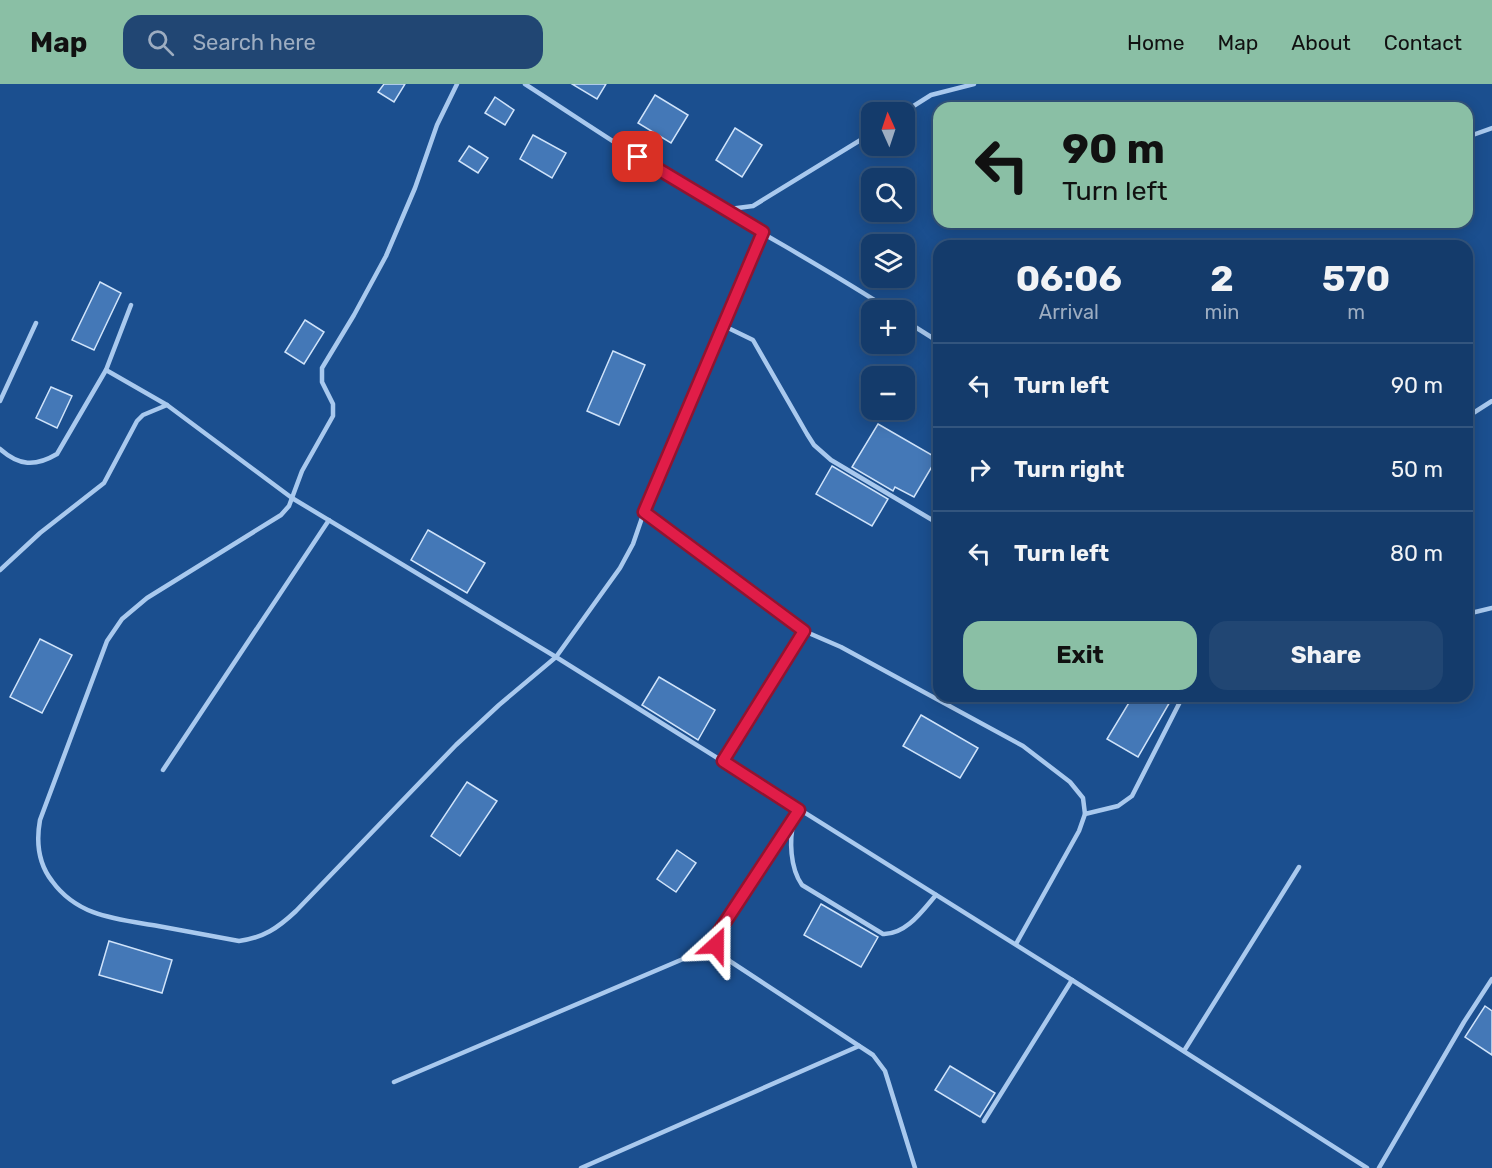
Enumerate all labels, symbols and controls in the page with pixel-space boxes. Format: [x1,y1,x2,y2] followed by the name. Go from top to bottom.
[123,15,543,69] search box
[30,26,87,59] text: Map
[144,26,177,59] icon: search
[192,29,316,56] text: Search here
[1127,30,1184,55] text: Home
[1217,30,1258,55] text: Map
[1291,30,1351,55] text: About
[1384,30,1462,55] text: Contact
[861,102,915,156] north arrow
[861,102,915,420] map controls
[1062,124,1165,174] text: 90 m
[963,126,1041,204] icon: left
[612,131,663,182] pin
[621,140,654,173] icon: arrive
[861,168,915,222] button: search
[1062,175,1167,207] text: Turn left
[861,234,915,288] button: layers
[1016,257,1122,300] text: 06:06
[1210,257,1234,300] text: 2
[1322,257,1390,300] text: 570
[861,300,915,354] button: +
[1039,300,1099,324] text: Arrival
[1205,300,1239,324] text: min
[1347,300,1365,324] text: m
[861,366,915,420] button: −
[963,369,996,402] icon: left
[1014,372,1109,399] text: Turn left
[1391,372,1443,399] text: 90 m
[963,453,996,486] icon: right
[1014,456,1124,483] text: Turn right
[1391,456,1443,483] text: 50 m
[963,537,996,570] icon: left
[1014,540,1109,567] text: Turn left
[1390,540,1443,567] text: 80 m
[963,621,1197,690] button: Exit
[1209,621,1443,690] button: Share
[684,913,748,977] position arrow

